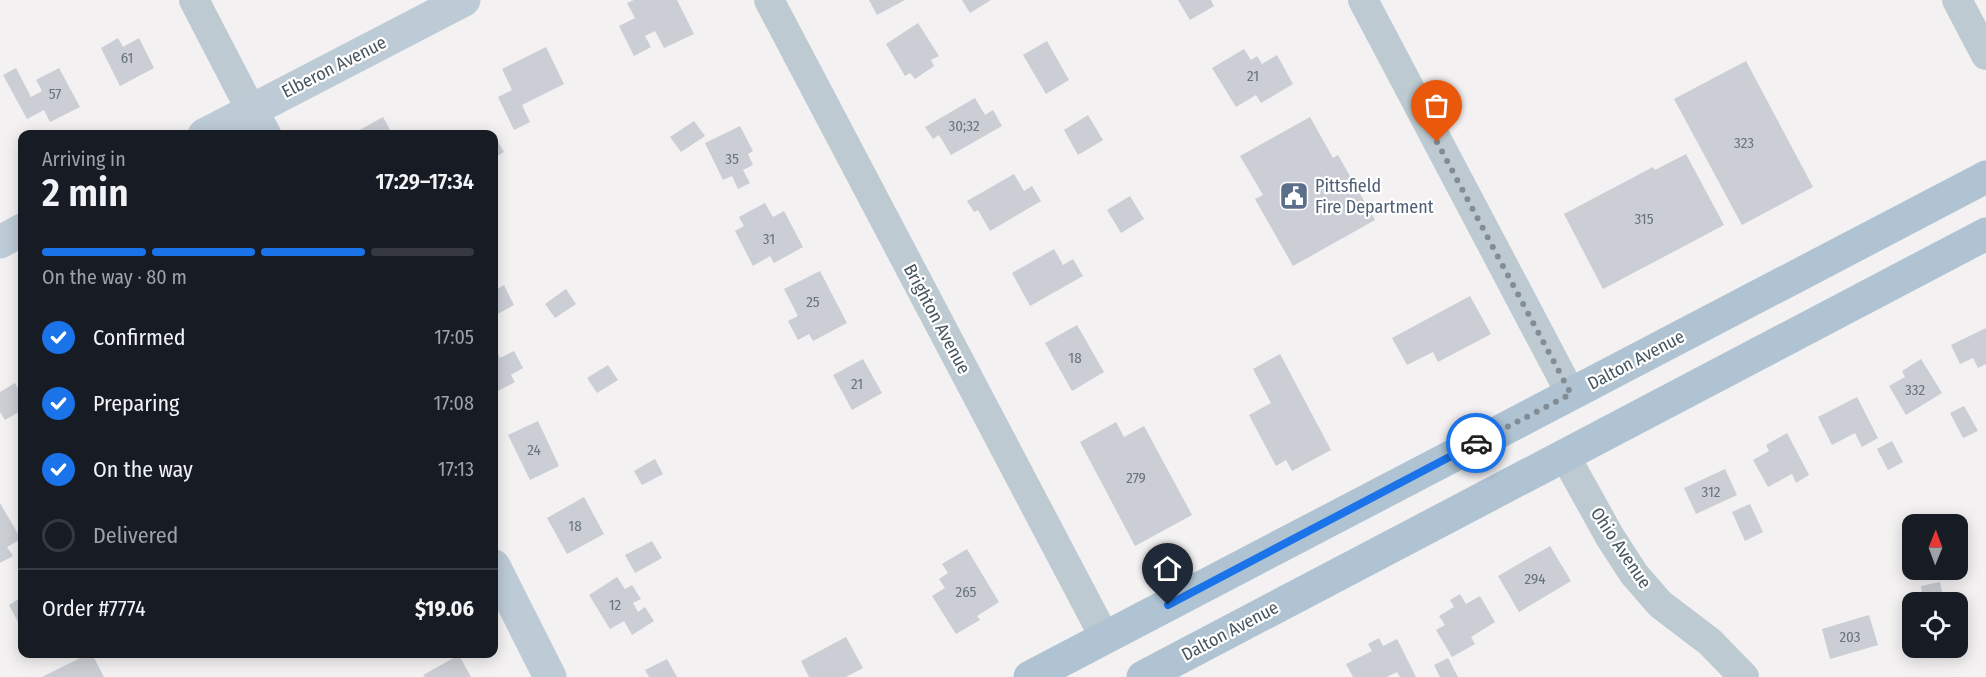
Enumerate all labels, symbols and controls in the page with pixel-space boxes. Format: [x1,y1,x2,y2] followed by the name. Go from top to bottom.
[278,31,390,103] street label: Elberon Avenue
[121,49,133,67] house number: 61
[1247,67,1259,85] house number: 21
[1411,80,1462,142] pin
[49,85,61,103] house number: 57
[1420,89,1453,122] icon: bag
[948,117,980,135] house number: 30;32
[1734,134,1754,152] house number: 323
[42,147,126,171] text: Arriving in
[725,150,739,168] house number: 35
[375,168,474,195] text: 17:29–17:34
[42,170,129,216] text: 2 min
[1315,175,1434,218] place label: Pittsfield Fire Department
[1278,180,1310,212] public building icon: Pittsfield Fire Department
[1634,210,1654,228] house number: 315
[763,230,775,248] house number: 31
[899,260,975,378] street label: Brighton Avenue
[42,265,187,289] text: On the way · 80 m
[806,293,820,311] house number: 25
[42,321,75,354] icon: check
[93,324,186,351] text: Confirmed
[434,325,474,349] text: 17:05
[1584,325,1688,395] street label: Dalton Avenue
[1068,349,1082,367] house number: 18
[851,375,863,393] house number: 21
[1905,381,1925,399] house number: 332
[42,387,75,420] icon: check
[93,390,179,417] text: Preparing
[433,391,474,415] text: 17:08
[1446,413,1506,473] courier
[1460,427,1493,460] icon: car
[527,441,541,459] house number: 24
[42,453,75,486] icon: check
[93,456,193,483] text: On the way
[438,457,474,481] text: 17:13
[1126,469,1146,487] house number: 279
[1702,483,1721,501] house number: 312
[1586,503,1656,593] street label: Ohio Avenue
[1902,514,1968,580] north arrow
[1902,514,1968,658] map controls
[568,517,582,535] house number: 18
[93,522,178,549] text: Delivered
[1142,543,1193,605] pin
[1151,552,1184,585] icon: home
[1525,570,1545,588] house number: 294
[956,583,977,601] house number: 265
[1902,592,1968,658] button: locate
[42,595,146,622] text: Order #7774
[415,595,474,622] text: $19.06
[609,596,622,614] house number: 12
[1178,596,1282,666] street label: Dalton Avenue
[1839,628,1861,646] house number: 203

